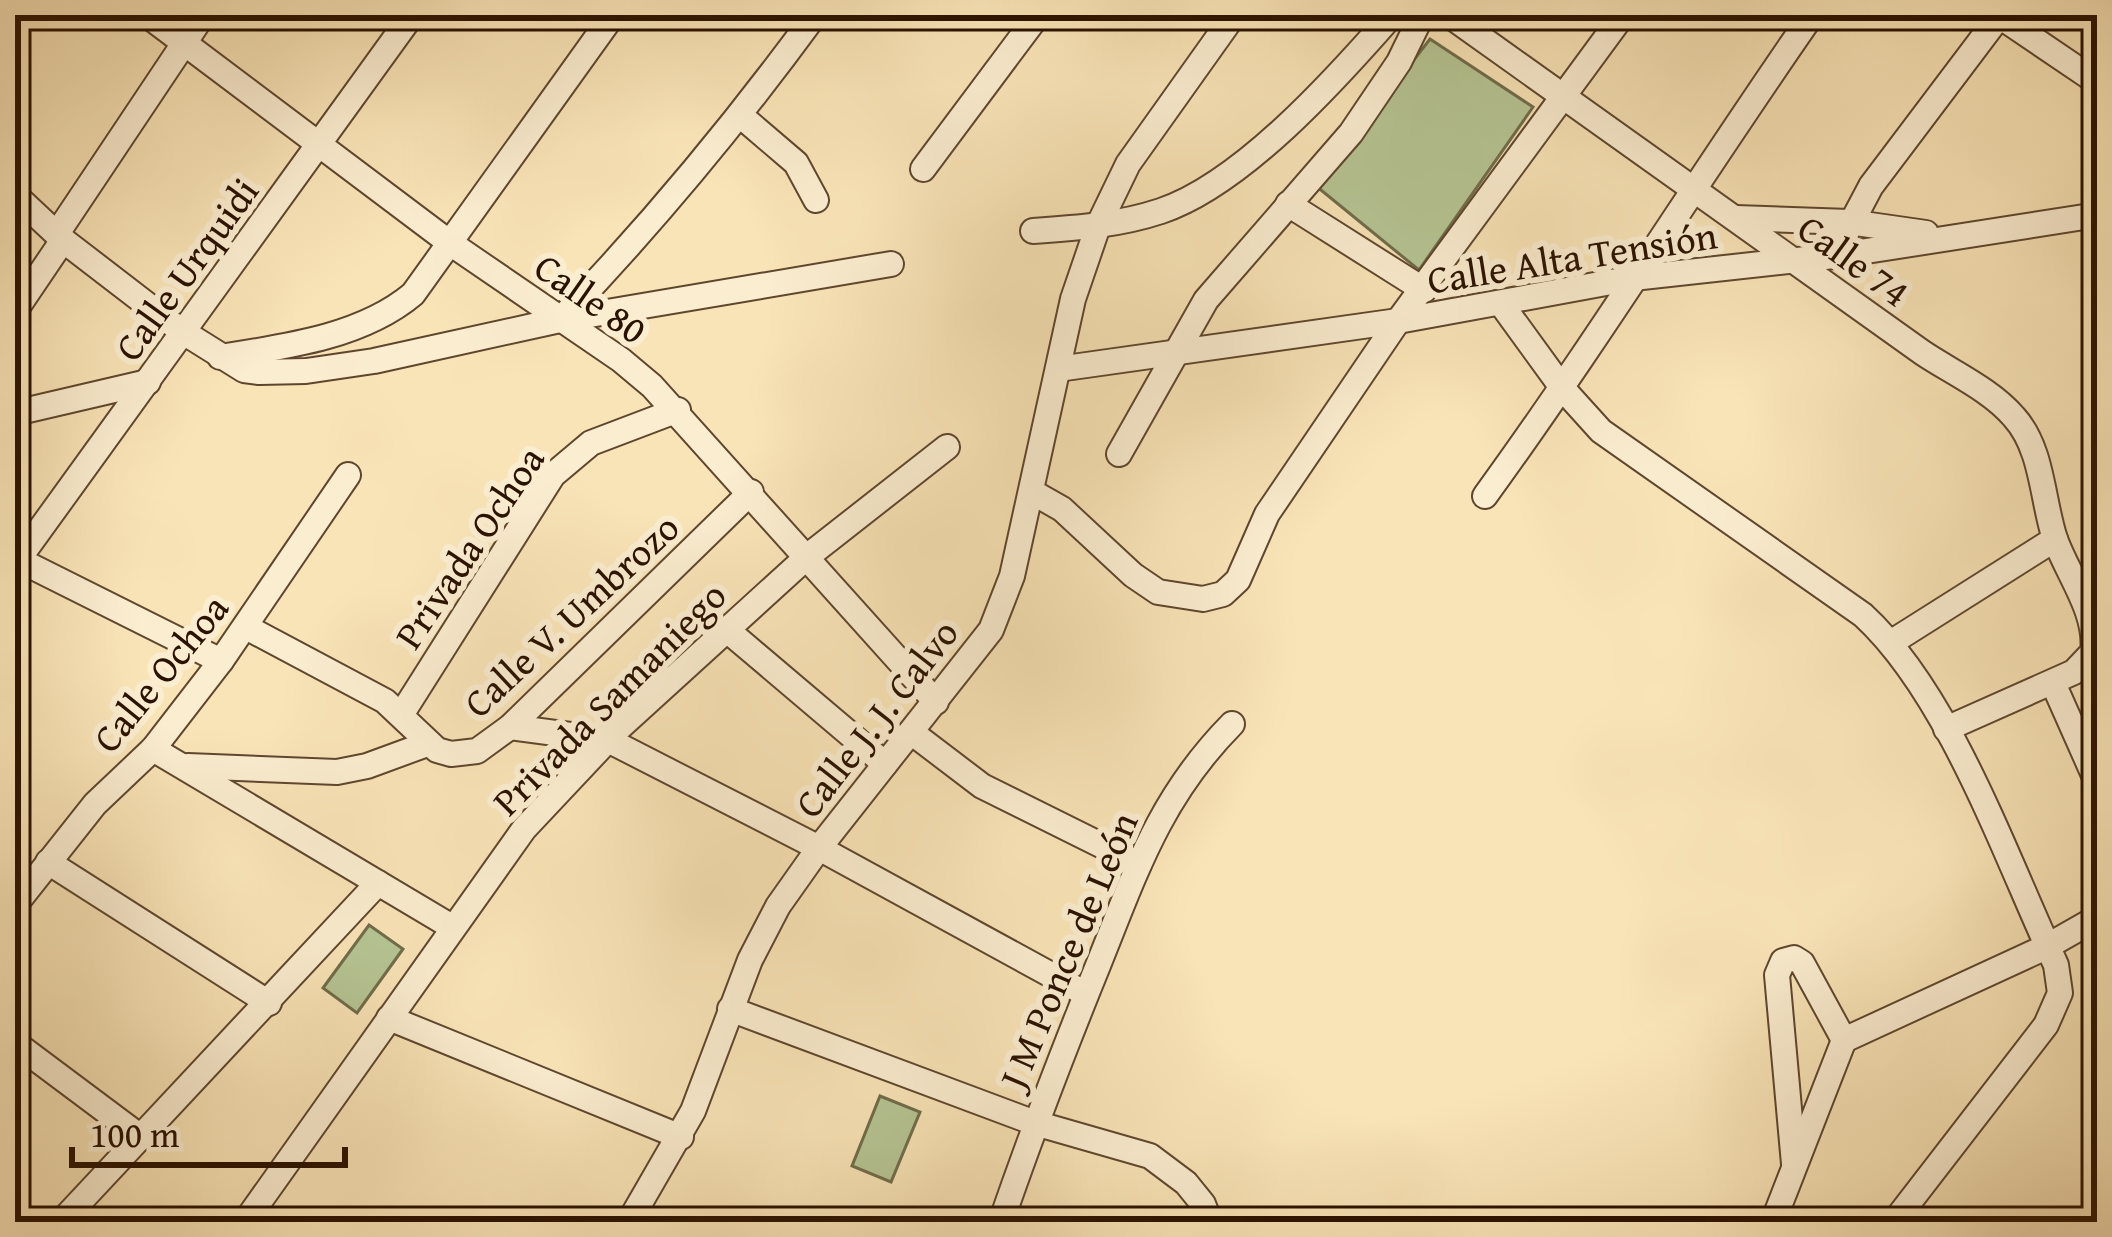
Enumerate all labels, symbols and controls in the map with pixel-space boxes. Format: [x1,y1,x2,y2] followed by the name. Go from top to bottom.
[100,165,272,372] street label: Calle Urquidi
[1787,200,1922,320] street label: Calle 74
[1423,205,1721,308] street label: Calle Alta Tensión
[523,238,659,357] street label: Calle 80
[380,434,558,659] street label: Privada Ochoa
[450,499,691,730] street label: Calle V. Umbrozo
[478,567,739,828] street label: Privada Samaniego
[78,581,242,764] street label: Calle Ochoa
[780,606,971,829] street label: Calle J. J. Calvo
[982,803,1151,1101] street label: J M Ponce de León
[72,1093,345,1167] scale bar
[90,1107,179,1160] text: 100 m

